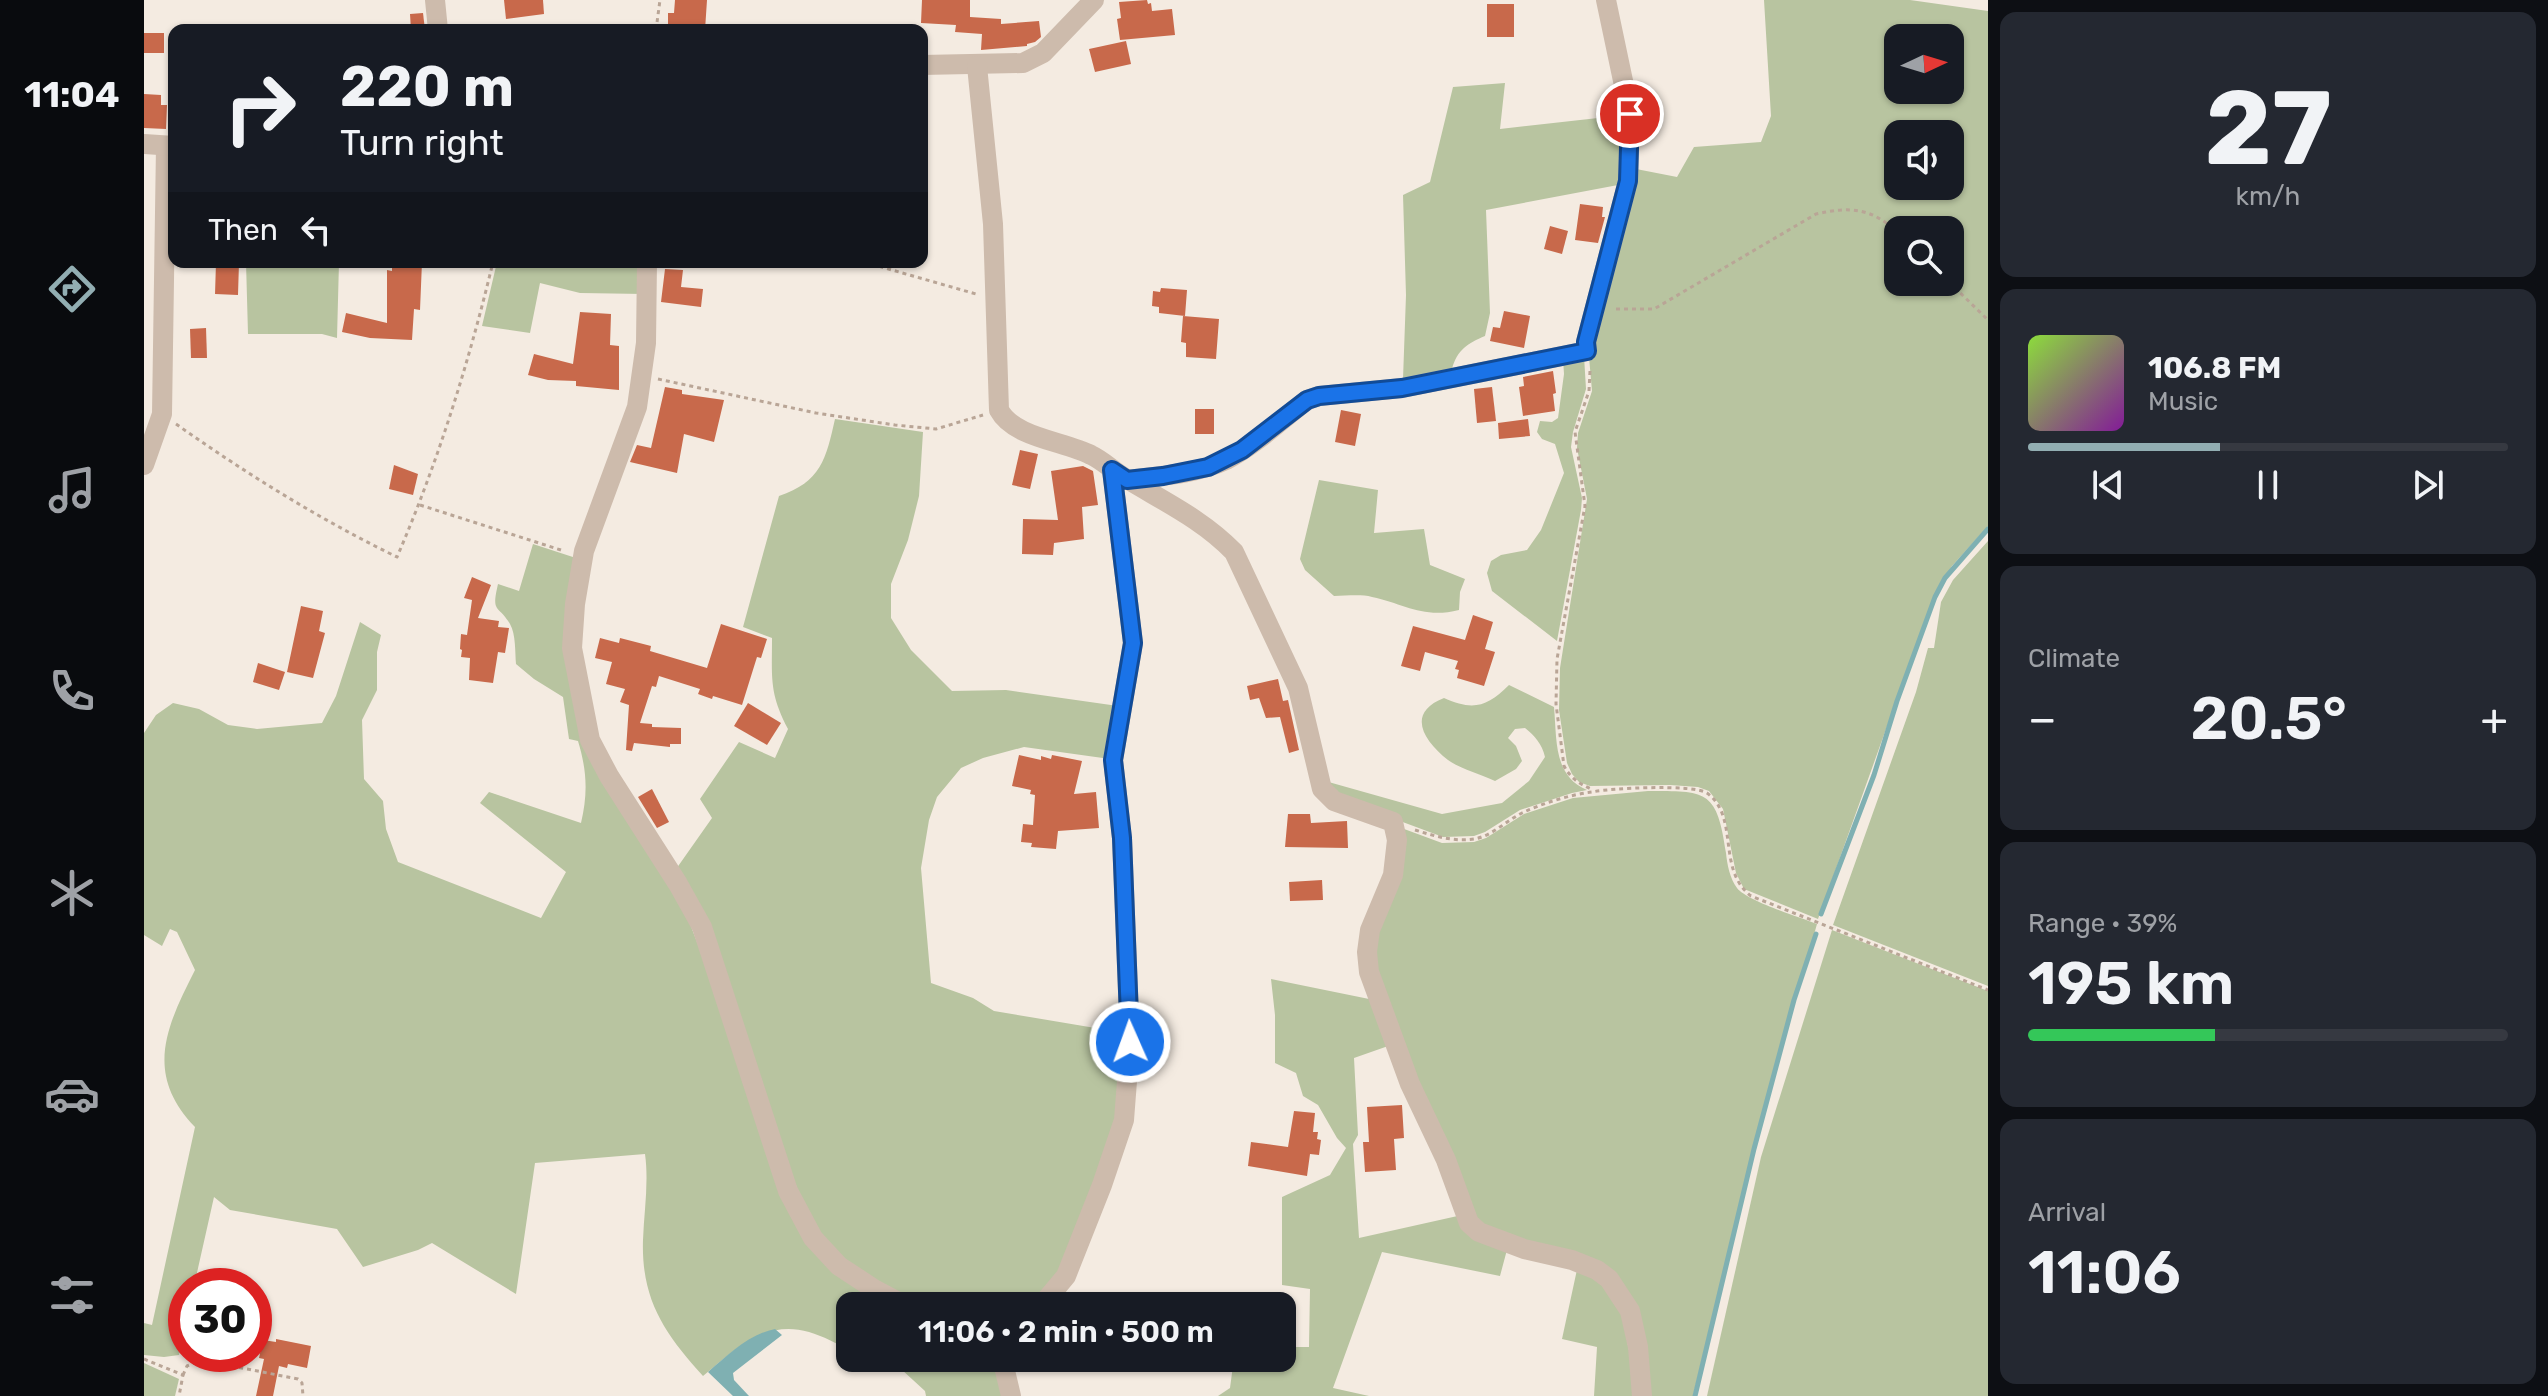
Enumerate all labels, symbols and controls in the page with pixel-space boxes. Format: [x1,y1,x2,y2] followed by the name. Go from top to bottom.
[1884,24,1964,104] north arrow
[1884,24,1964,296] map controls
[340,54,514,120] text: 220 m
[208,56,312,160] icon: right
[2204,67,2332,190] text: 27
[24,73,120,116] text: 11:04
[1596,80,1664,148] pin
[1608,92,1652,136] icon: arrive
[1884,120,1964,200] button: sound
[340,121,504,164] text: Turn right
[2236,181,2300,212] text: km/h
[294,208,338,252] icon: left
[208,212,278,248] text: Then
[1884,216,1964,296] button: search
[44,261,100,317] icon: directions
[2148,350,2281,386] text: 106.8 FM
[2148,386,2218,417] text: Music
[44,462,100,518] icon: music
[2086,463,2130,507] icon: previous
[2246,463,2290,507] icon: pause
[2406,463,2450,507] icon: next
[2028,643,2120,674] text: Climate
[44,663,100,719] icon: phone
[2190,683,2347,754] text: 20.5°
[2028,693,2057,745] text: −
[2481,693,2508,745] text: +
[44,865,100,921] icon: climate
[2028,908,2177,939] text: Range · 39%
[2028,948,2234,1019] text: 195 km
[1088,1000,1172,1084] position arrow
[44,1066,100,1122] icon: car
[2028,1197,2106,1228] text: Arrival
[2028,1237,2181,1308] text: 11:06
[44,1267,100,1323] icon: filters
[168,1268,272,1372] speed limit sign: 30
[918,1314,1214,1350] text: 11:06 · 2 min · 500 m

